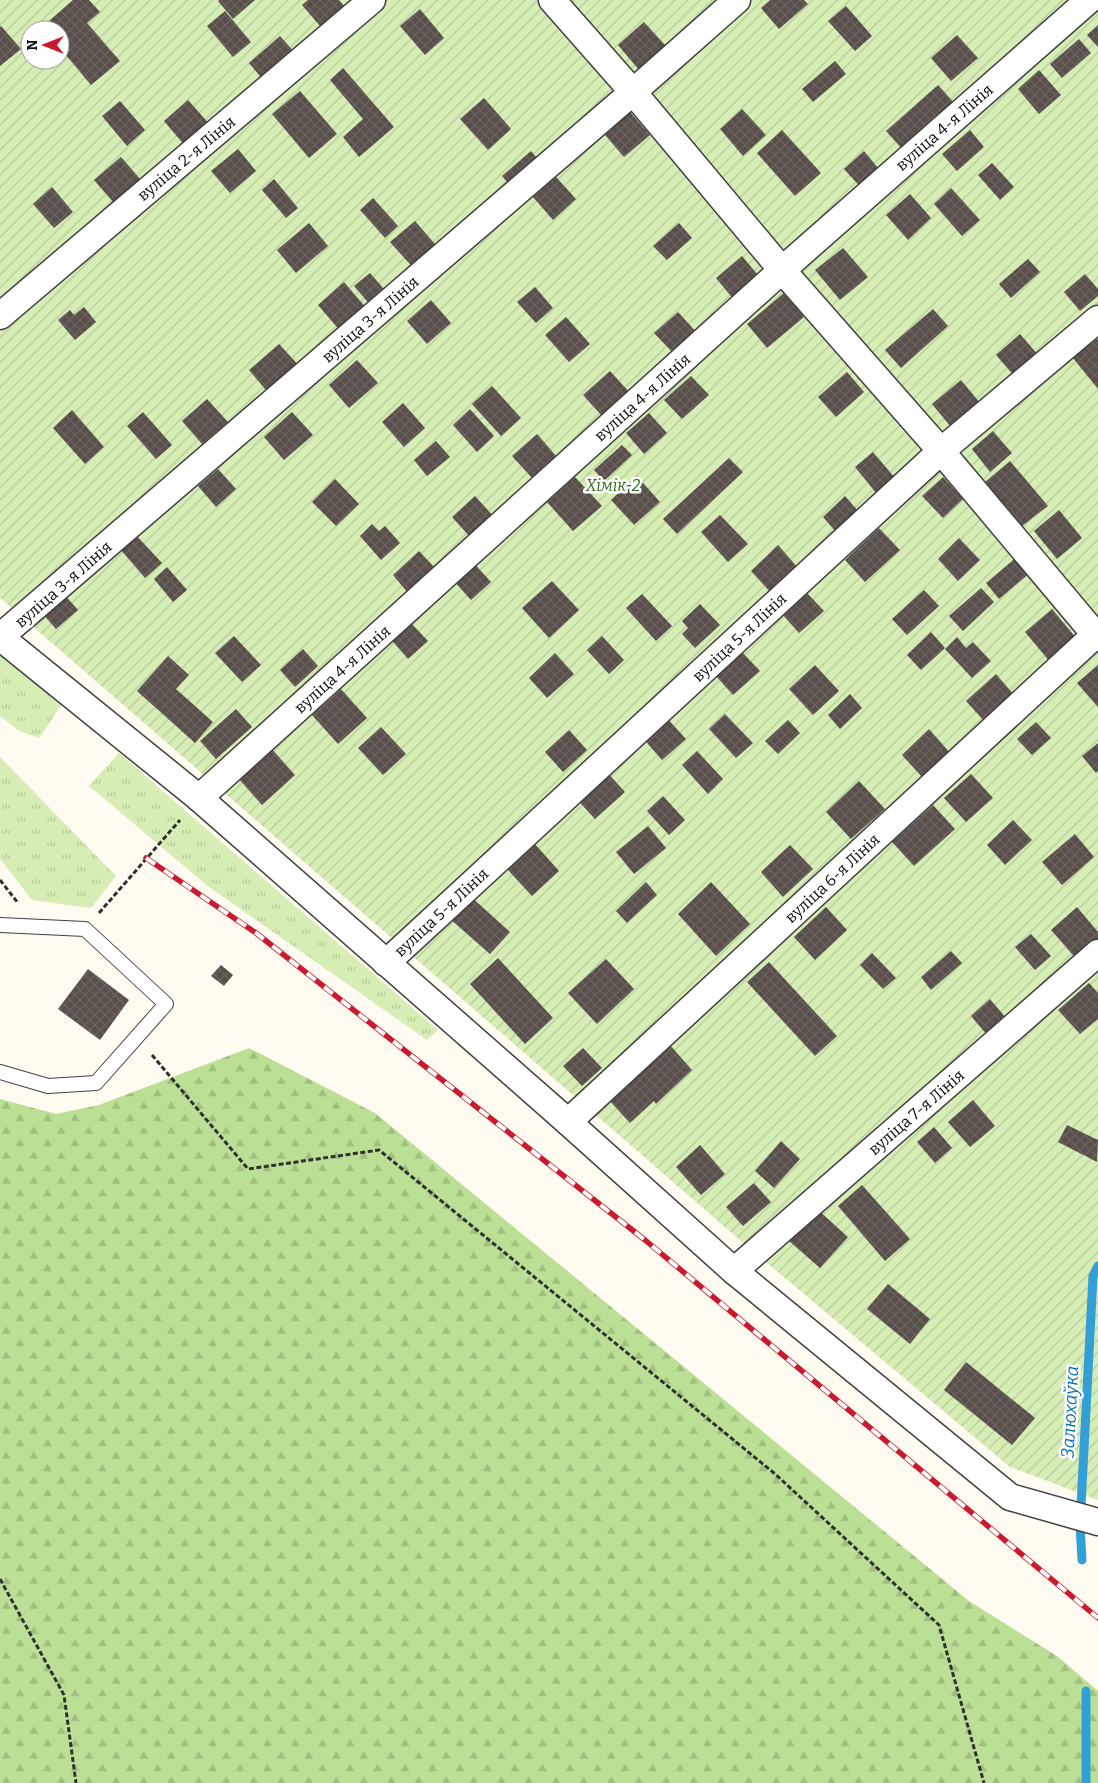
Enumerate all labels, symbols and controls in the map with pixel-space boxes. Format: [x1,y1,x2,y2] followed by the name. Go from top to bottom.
[20,20,70,70] north arrow
[24,39,41,50] text: N
[892,80,997,175] street label: вуліца 4-я Лінія
[134,112,239,205] street label: вуліца 2-я Лінія
[318,272,423,367] street label: вуліца 3-я Лінія
[591,349,694,445] street label: вуліца 4-я Лінія
[585,476,641,495] park label: Хімік-2
[11,537,116,632] street label: вуліца 3-я Лінія
[688,589,790,686] street label: вуліца 5-я Лінія
[291,621,394,717] street label: вуліца 4-я Лінія
[781,830,884,927] street label: вуліца 6-я Лінія
[390,864,492,961] street label: вуліца 5-я Лінія
[865,1066,968,1159] street label: вуліца 7-я Лінія
[1057,1365,1083,1459] water label: Залюхаўка

